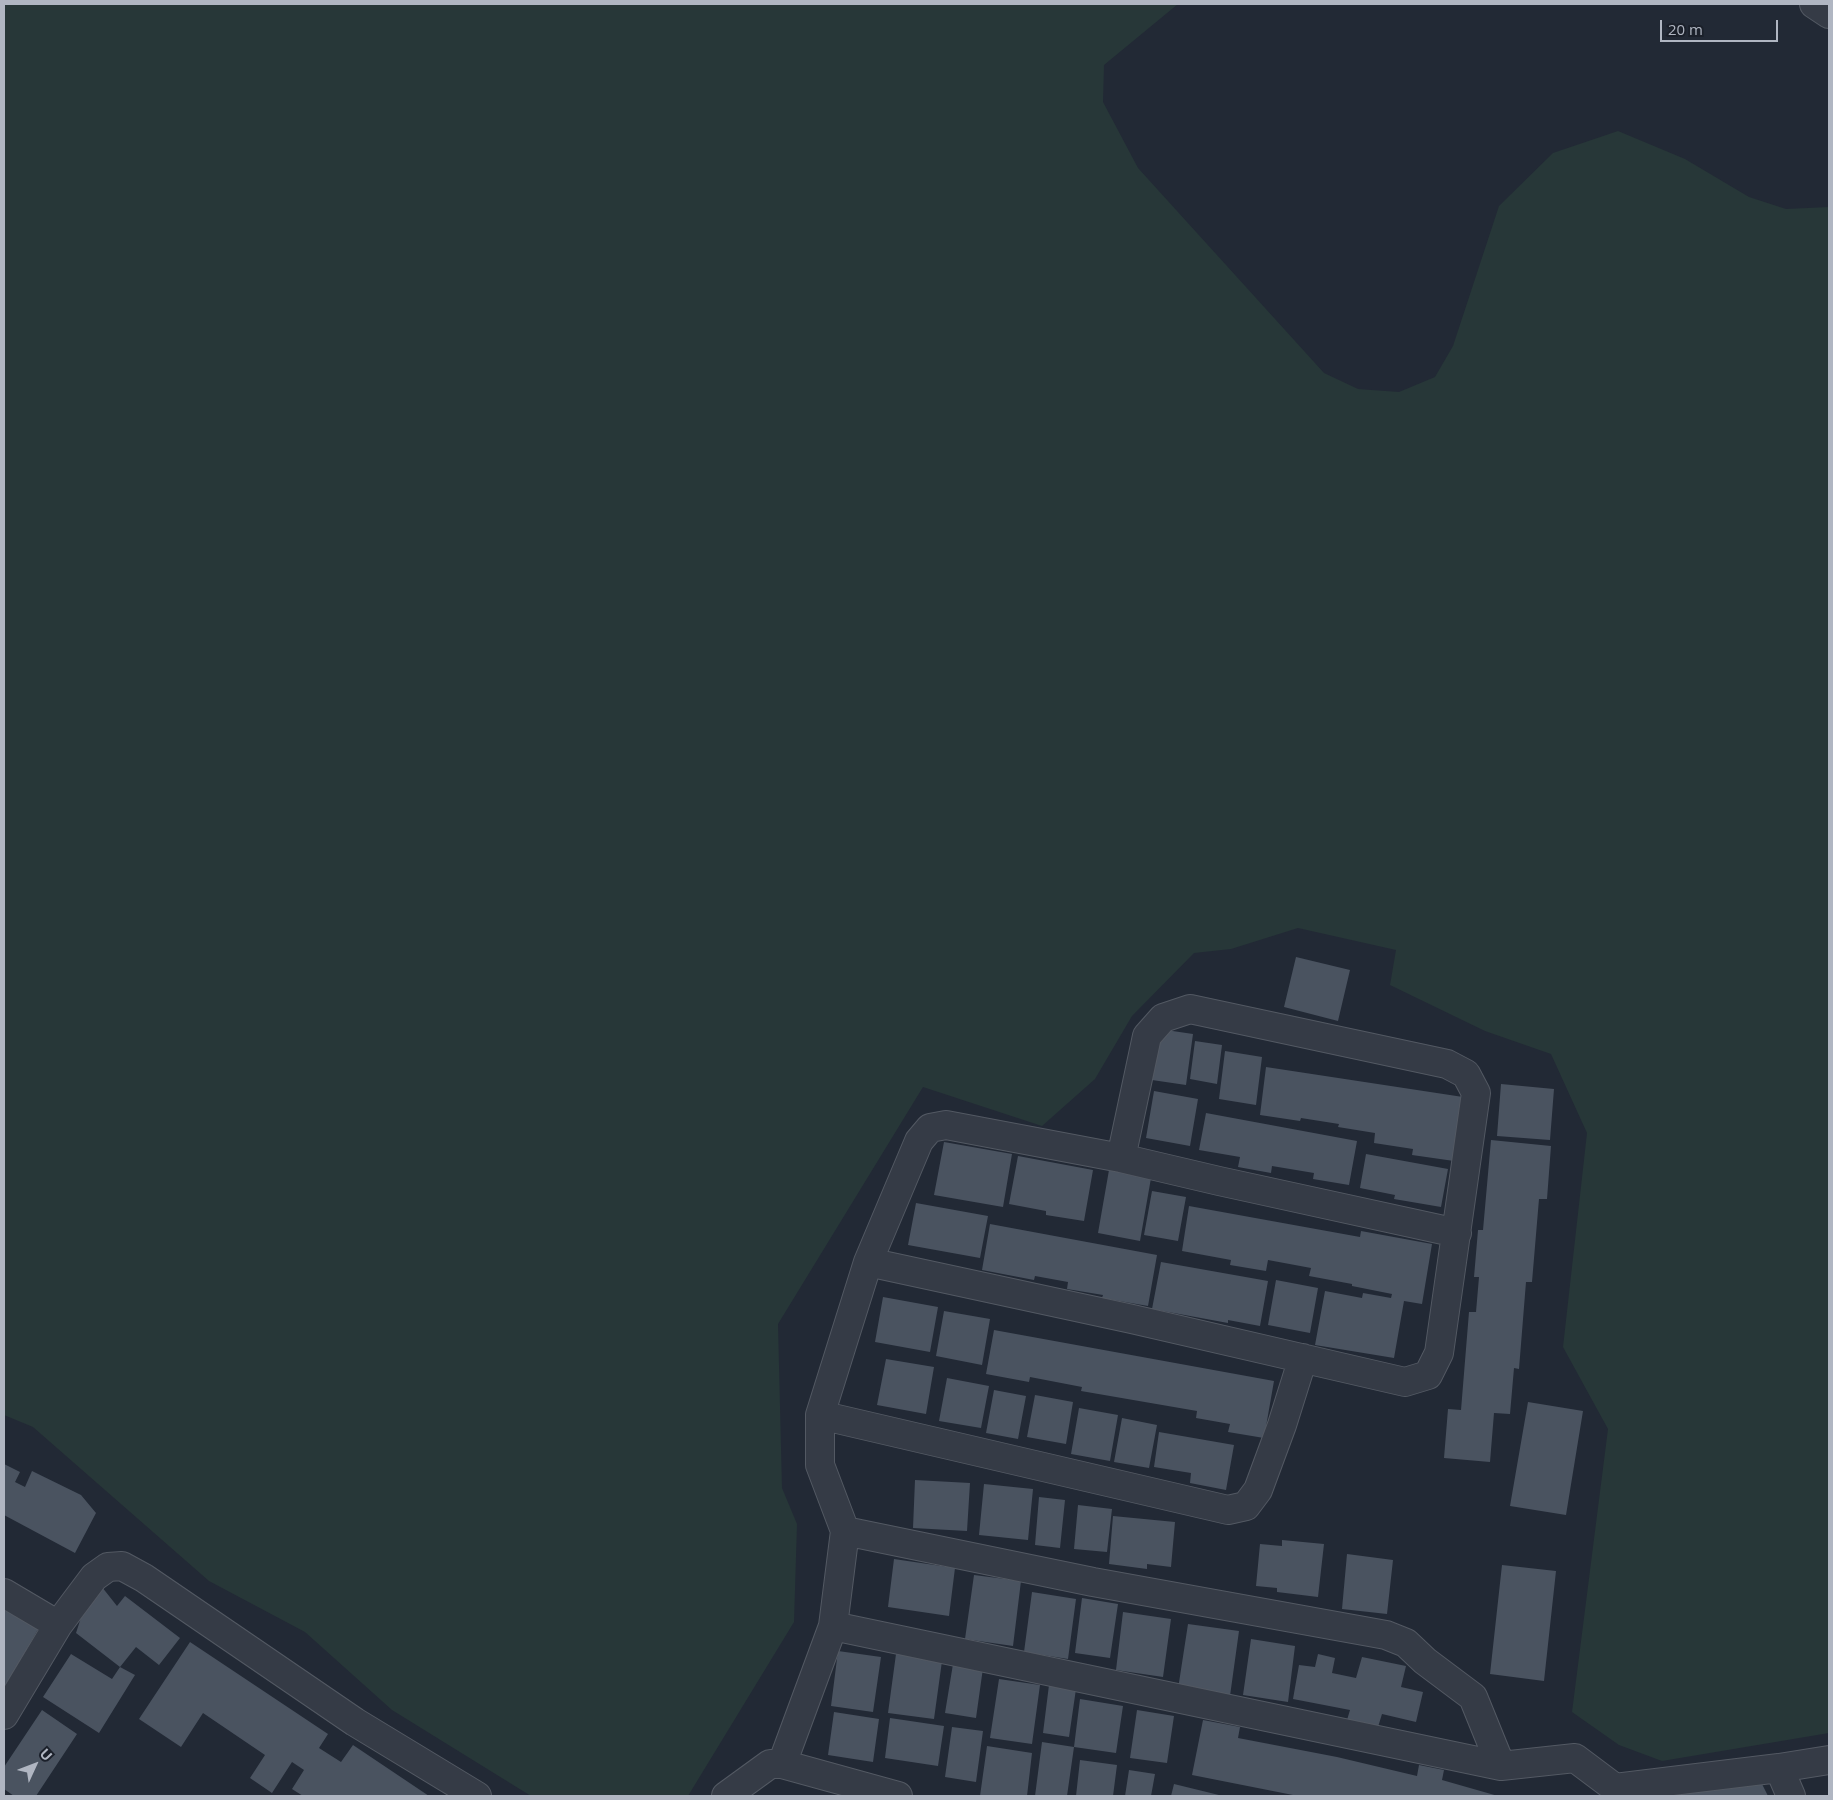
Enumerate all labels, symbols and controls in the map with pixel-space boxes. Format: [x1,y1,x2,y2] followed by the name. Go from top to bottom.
[1663,10,1780,42] scale bar
[1668,19,1703,39] text: 20 m
[10,1740,60,1790] north arrow
[36,1744,57,1765] text: U

